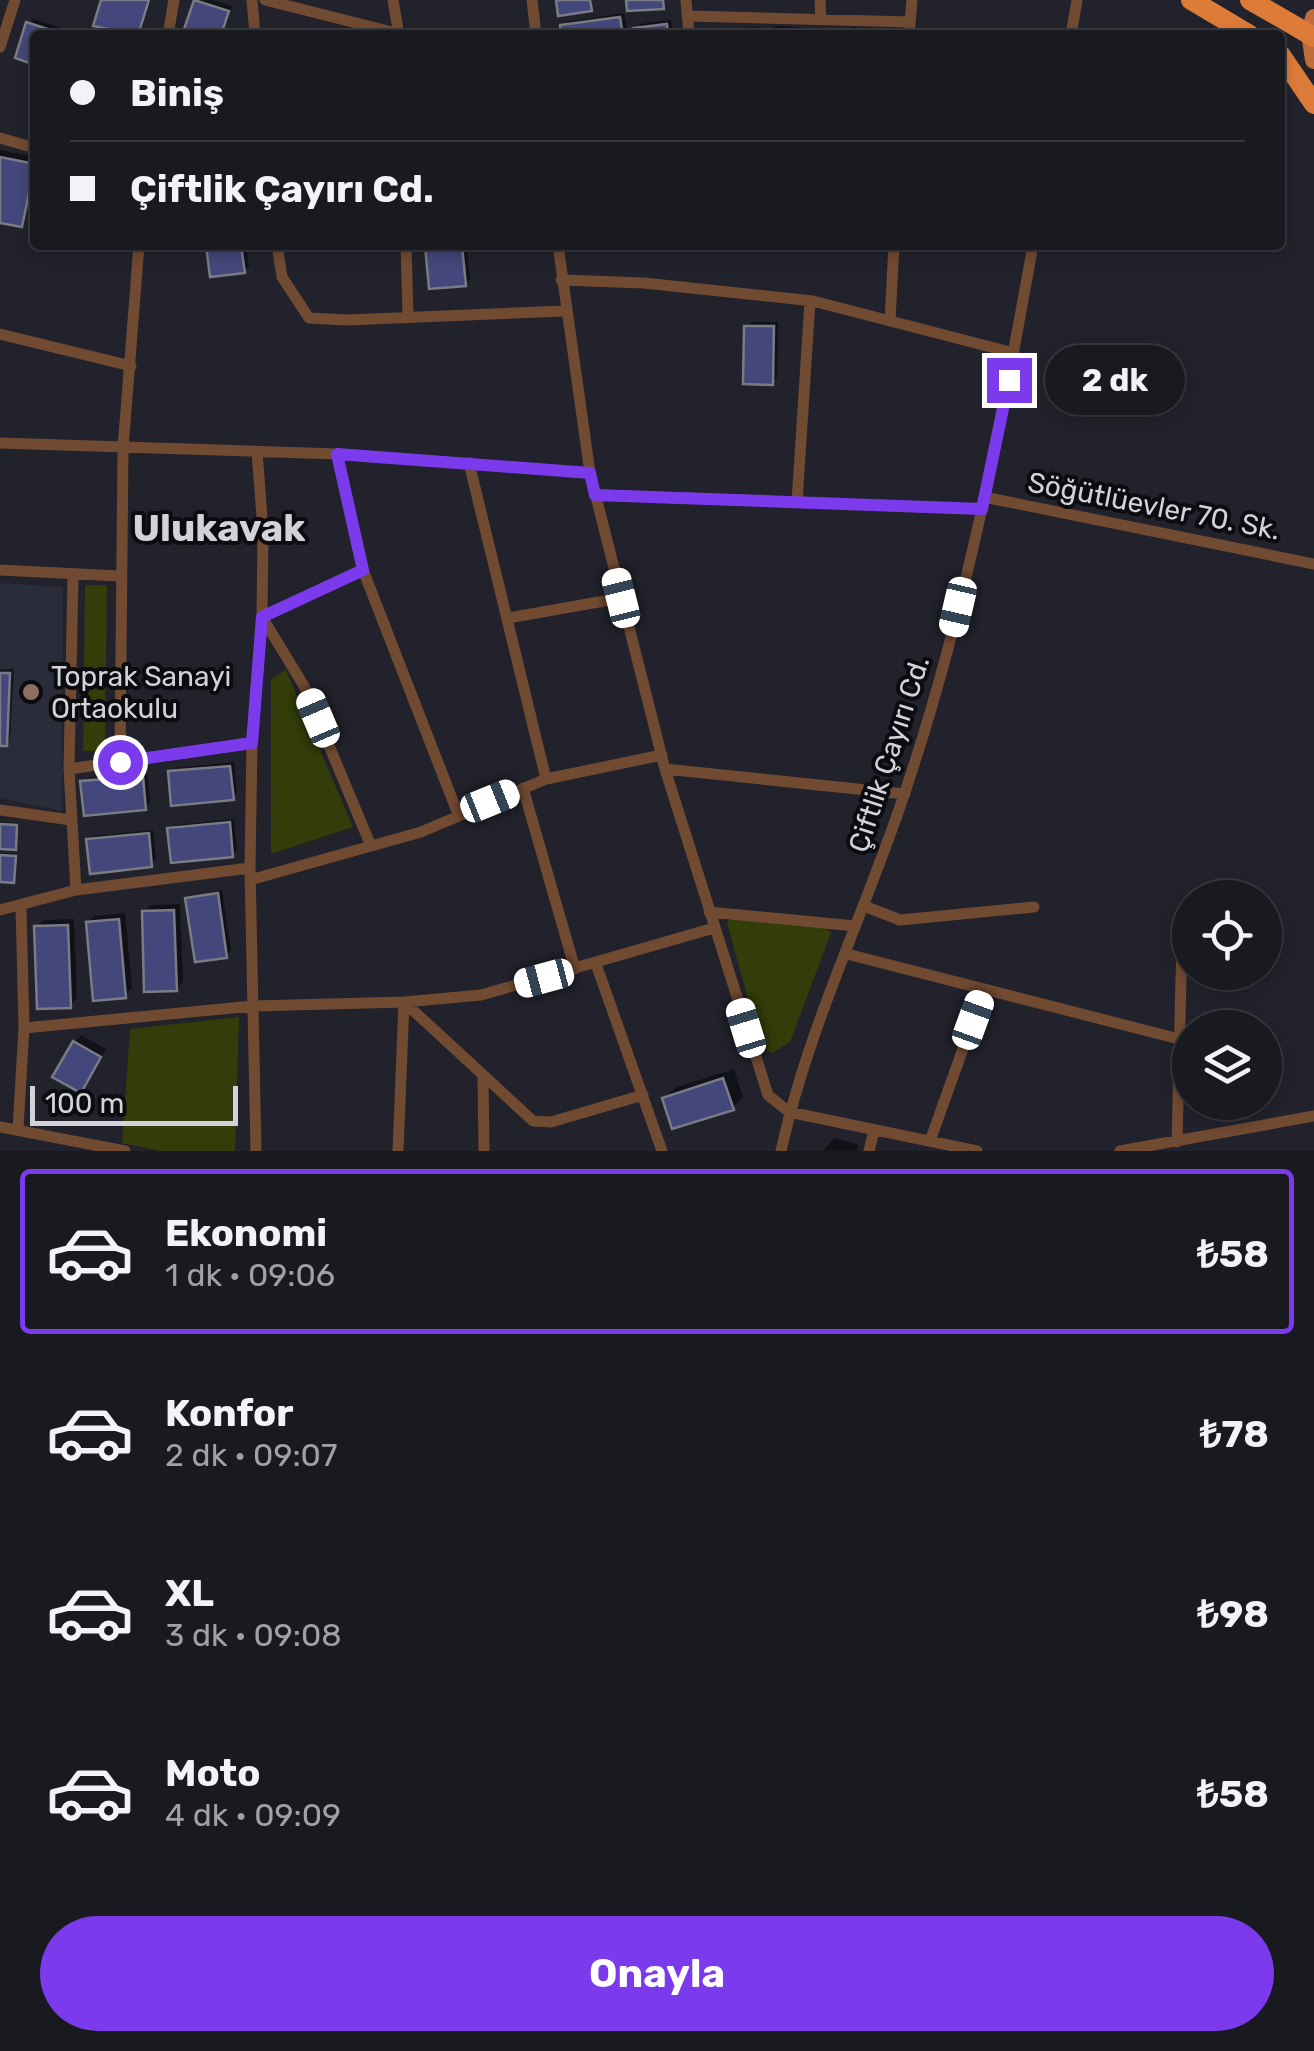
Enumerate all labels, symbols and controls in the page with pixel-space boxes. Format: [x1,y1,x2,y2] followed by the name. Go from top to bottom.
[130,70,224,116] text: Biniş
[130,166,434,212] text: Çiftlik Çayırı Cd.
[1044,345,1184,415] callout: 2 dk
[987,358,1032,403] route end
[1082,361,1148,399] text: 2 dk
[1025,465,1283,547] street label: Söğütlüevler 70. Sk.
[133,505,305,551] district label: Ulukavak
[599,565,643,631] car
[937,574,979,640] car
[842,652,936,856] street label: Çiftlik Çayırı Cd.
[51,660,231,725] place label: Toprak Sanayi Ortaokulu
[20,681,42,703] marker: Toprak Sanayi Ortaokulu
[292,685,344,751] car
[98,740,143,785] route start
[457,776,523,826] car
[1172,880,1282,1120] map controls
[1172,880,1282,990] button: locate
[511,956,577,1000] car
[949,987,997,1053] car
[723,995,769,1061] car
[1172,1010,1282,1120] button: layers
[30,1081,238,1126] scale bar
[45,1087,124,1120] text: 100 m
[45,1207,135,1297] icon: car
[165,1210,327,1256] text: Ekonomi
[1197,1231,1269,1277] text: ₺58
[165,1256,335,1294] text: 1 dk · 09:06
[45,1387,135,1477] icon: car
[165,1390,294,1436] text: Konfor
[1200,1411,1269,1457] text: ₺78
[165,1436,337,1474] text: 2 dk · 09:07
[45,1567,135,1657] icon: car
[165,1570,214,1616] text: XL
[1197,1591,1269,1637] text: ₺98
[165,1616,342,1654] text: 3 dk · 09:08
[45,1747,135,1837] icon: car
[165,1750,261,1796] text: Moto
[1197,1771,1269,1817] text: ₺58
[165,1796,341,1834] text: 4 dk · 09:09
[40,1916,1274,2031] button: Onayla

